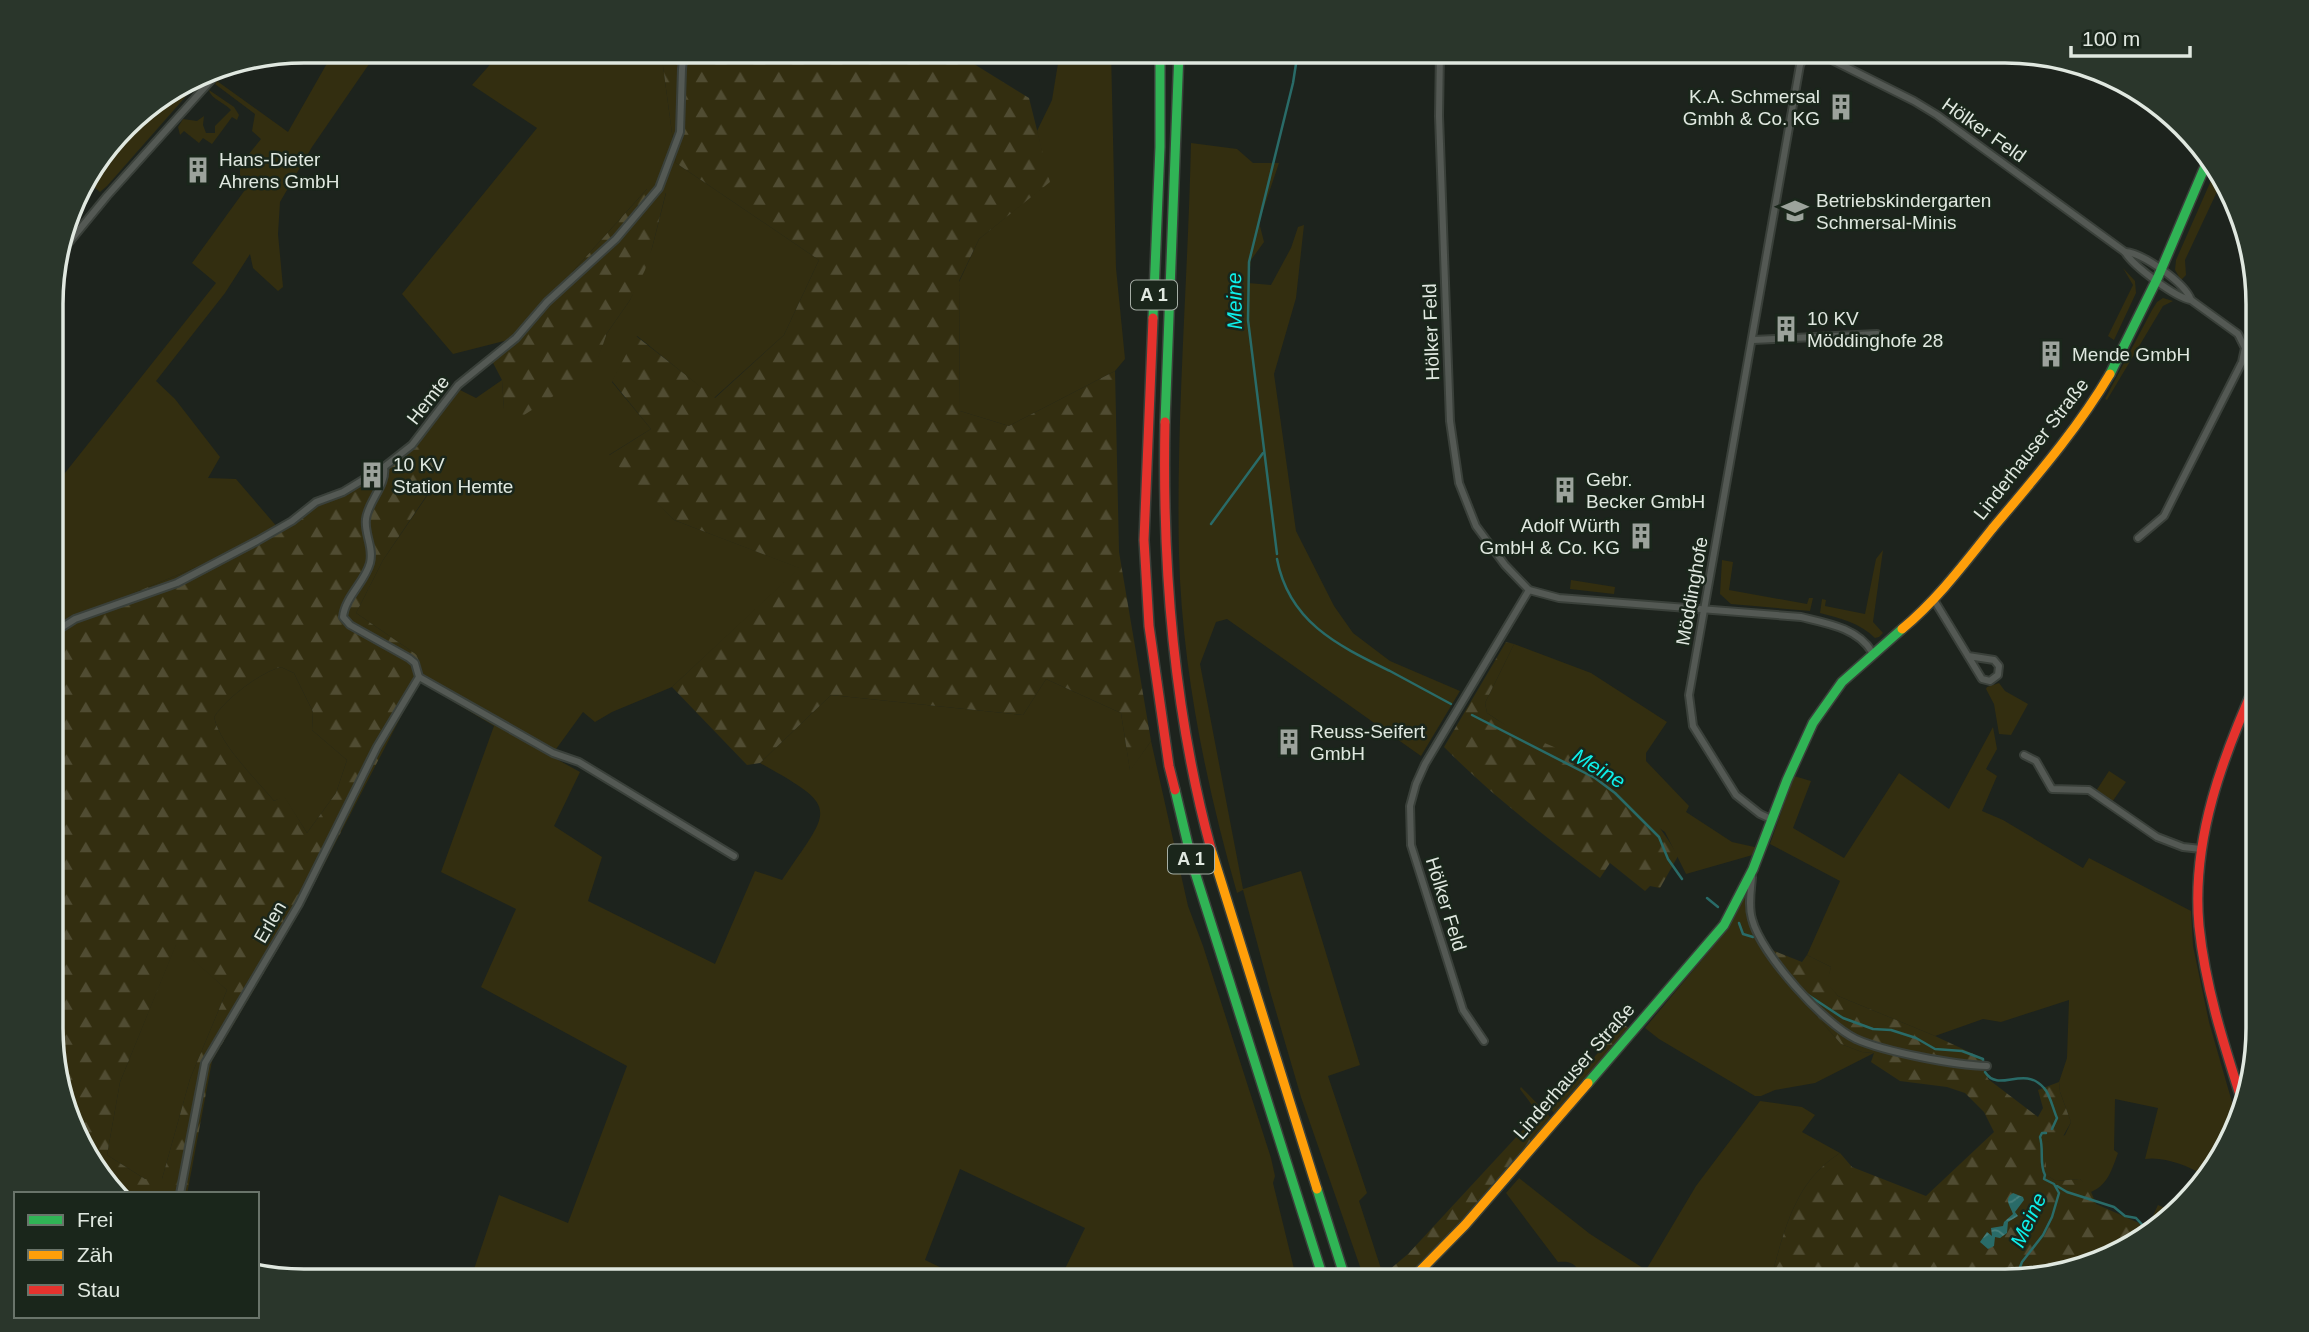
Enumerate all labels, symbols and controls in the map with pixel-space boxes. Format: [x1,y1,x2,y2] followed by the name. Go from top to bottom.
[2071,14,2190,58] scale bar
[2082,27,2140,50] text: 100 m
[1683,86,1820,129] place label: K.A. Schmersal Gmbh & Co. KG
[1826,92,1856,122] building icon: K.A. Schmersal Gmbh & Co. KG
[1938,94,2030,166] street label: Hölker Feld
[219,149,339,192] place label: Hans-Dieter Ahrens GmbH
[183,155,213,185] building icon: Hans-Dieter Ahrens GmbH
[1816,190,1991,233] place label: Betriebskindergarten Schmersal-Minis
[1780,196,1810,226] school or university icon: Betriebskindergarten Schmersal-Minis
[1222,272,1246,330] water label: Meine
[1131,281,1177,310] road number: A 1
[1419,283,1443,381] street label: Hölker Feld
[1807,308,1943,351] place label: 10 KV Möddinghofe 28
[1771,314,1801,344] building icon: 10 KV Möddinghofe 28
[2036,339,2066,369] building icon: Mende GmbH
[2072,344,2190,365] place label: Mende GmbH
[402,371,454,429] street label: Hemte
[1969,374,2093,524] street label: Linderhauser Straße
[393,454,513,497] place label: 10 KV Station Hemte
[357,460,387,490] building icon: 10 KV Station Hemte
[1586,469,1705,512] place label: Gebr. Becker GmbH
[1550,475,1580,505] building icon: Gebr. Becker GmbH
[1480,515,1620,558] place label: Adolf Würth GmbH & Co. KG
[1626,521,1656,551] building icon: Adolf Würth GmbH & Co. KG
[1672,535,1712,647] street label: Möddinghofe
[1310,721,1426,764] place label: Reuss-Seifert GmbH
[1274,727,1304,757] building icon: Reuss-Seifert GmbH
[1569,743,1629,793] water label: Meine
[1168,844,1214,874] road number: A 1
[1422,854,1470,954] street label: Hölker Feld
[250,898,290,946] street label: Erlen
[1509,999,1639,1143] street label: Linderhauser Straße
[2005,1189,2051,1251] water label: Meine
[14,1192,259,1318] legend
[77,1208,113,1231] text: Frei
[77,1243,113,1266] text: Zäh
[77,1278,120,1301] text: Stau

